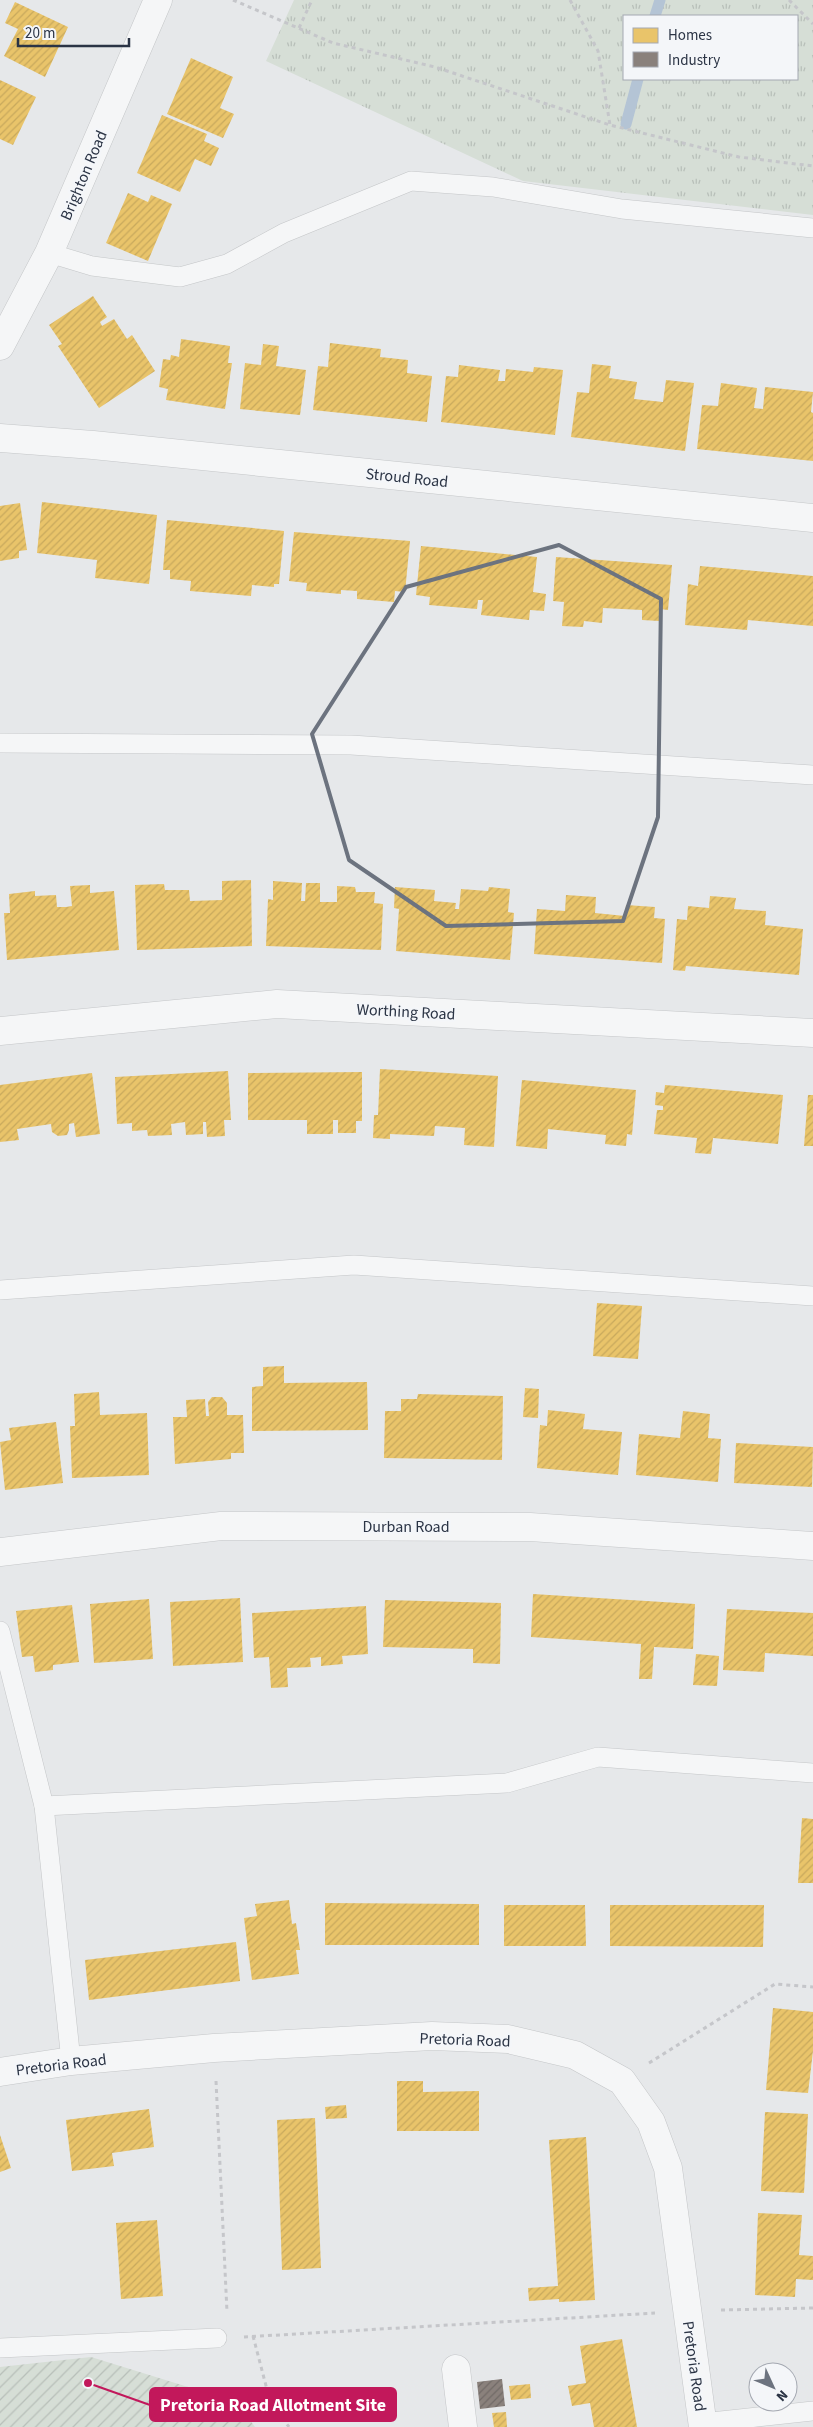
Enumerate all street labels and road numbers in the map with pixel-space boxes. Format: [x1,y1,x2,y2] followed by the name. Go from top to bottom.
[55,127,113,224] street label: Brighton Road
[365,463,449,493] street label: Stroud Road
[356,998,456,1026] street label: Worthing Road
[362,1516,450,1538] street label: Durban Road
[419,2027,511,2053] street label: Pretoria Road
[15,2049,108,2081] street label: Pretoria Road
[677,2319,711,2413] street label: Pretoria Road

